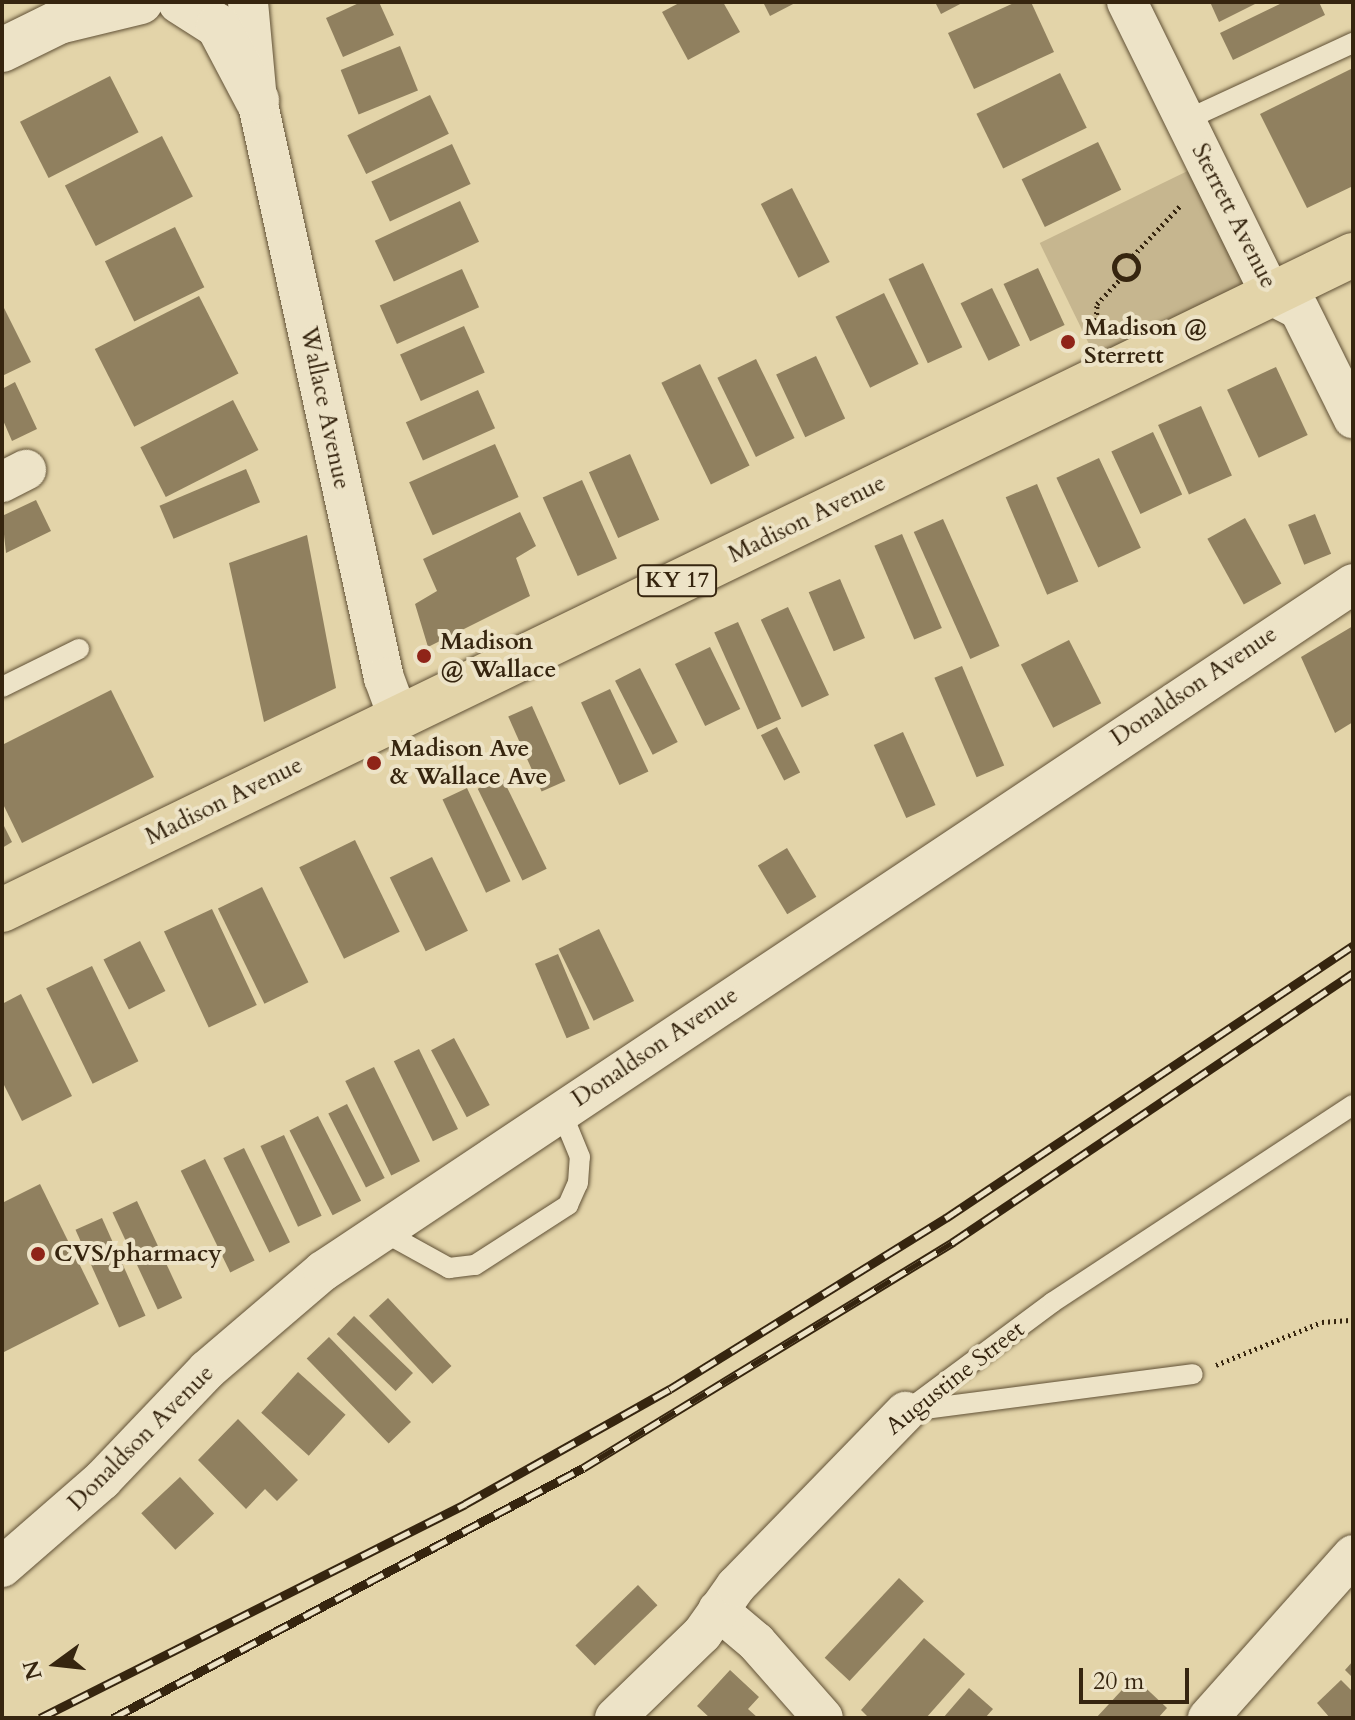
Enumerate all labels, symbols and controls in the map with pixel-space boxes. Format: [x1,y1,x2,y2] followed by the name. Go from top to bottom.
[1185,139,1283,293] street label: Sterrett Avenue
[1084,314,1208,370] place label: Madison @ Sterrett
[294,324,356,492] street label: Wallace Avenue
[1059,333,1077,351] marker: Madison @ Sterrett
[724,468,890,570] street label: Madison Avenue
[637,563,717,599] road number: KY 17
[1105,620,1283,752] street label: Donaldson Avenue
[440,628,556,684] place label: Madison @ Wallace
[415,647,433,665] marker: Madison @ Wallace
[390,735,547,791] place label: Madison Ave & Wallace Ave
[141,750,307,852] street label: Madison Avenue
[365,754,383,772] marker: Madison Ave & Wallace Ave
[566,981,744,1113] street label: Donaldson Avenue
[54,1240,222,1268] place label: CVS/pharmacy
[29,1245,47,1263] marker: CVS/pharmacy
[880,1315,1030,1441] street label: Augustine Street
[62,1359,220,1517] street label: Donaldson Avenue
[16,1624,96,1704] north arrow
[1083,1652,1193,1702] scale bar
[16,1657,50,1683] text: N
[1093,1665,1144,1698] text: 20 m

